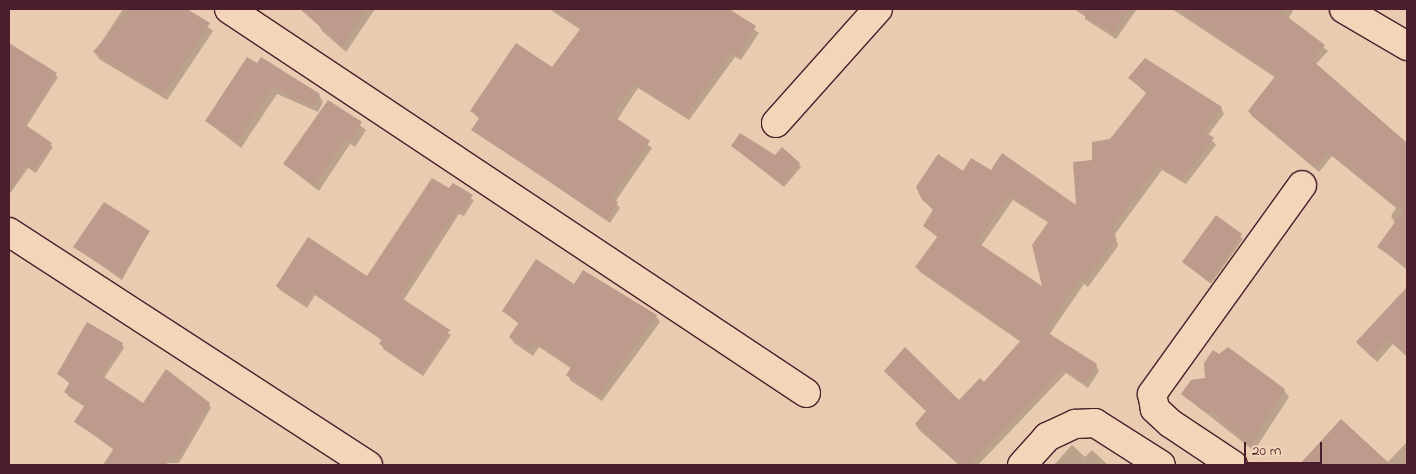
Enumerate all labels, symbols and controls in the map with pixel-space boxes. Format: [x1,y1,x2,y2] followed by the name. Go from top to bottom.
[1246,432,1324,464] scale bar
[1252,440,1281,462] text: 20 m

